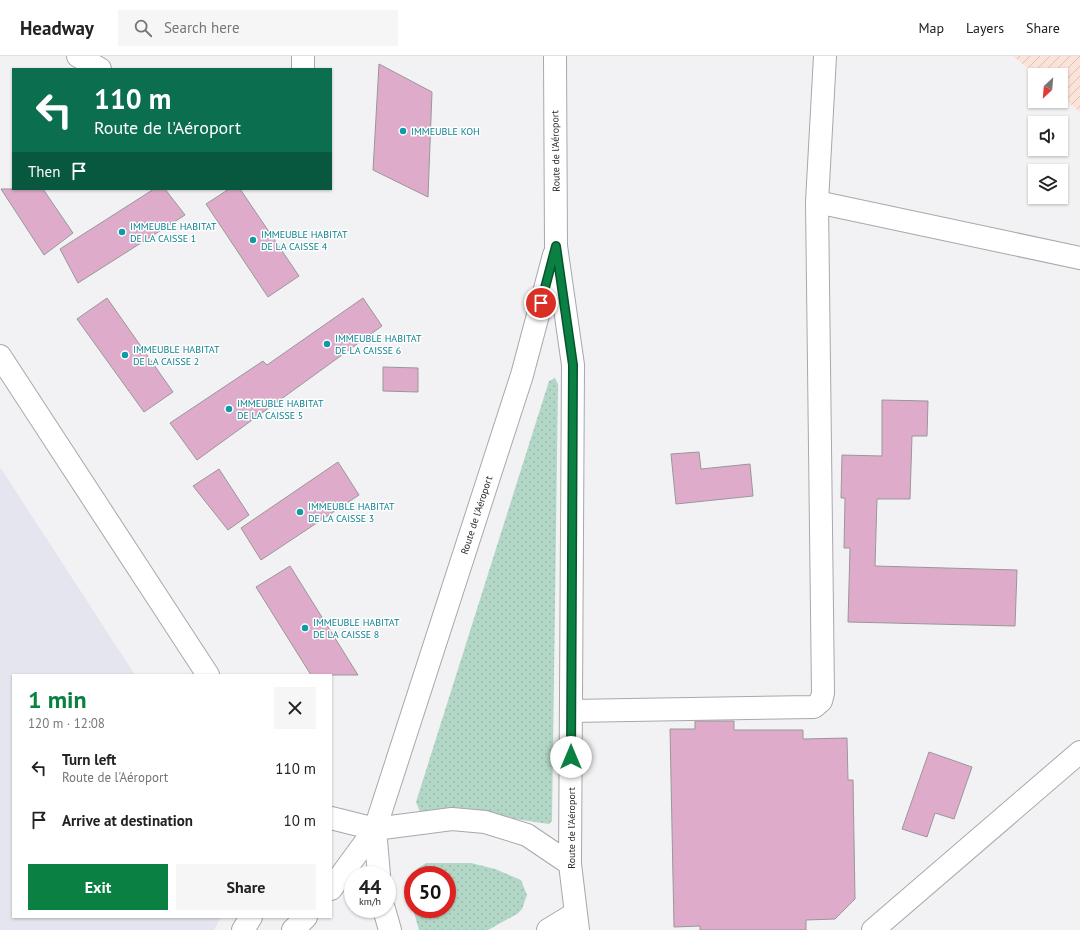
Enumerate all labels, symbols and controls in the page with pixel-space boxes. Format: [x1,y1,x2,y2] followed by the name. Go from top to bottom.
[118,10,398,46] search box
[20,16,94,40] text: Headway
[132,17,154,39] icon: search
[164,18,240,37] text: Search here
[918,19,944,37] text: Map
[966,19,1004,37] text: Layers
[1026,19,1060,37] text: Share
[1028,68,1068,108] north arrow
[1028,68,1068,204] map controls
[94,80,171,117] text: 110 m
[28,84,80,136] icon: left
[548,109,563,192] street label: Route de l'Aéroport
[94,116,241,139] text: Route de l'Aéroport
[1028,116,1068,156] button: sound
[411,125,480,138] place label: IMMEUBLE KOH
[398,126,408,136] marker: IMMEUBLE KOH
[68,160,90,182] icon: arrive
[28,162,60,181] text: Then
[1028,164,1068,204] button: layers
[130,220,217,245] place label: IMMEUBLE HABITAT DE LA CAISSE 1
[117,227,127,237] marker: IMMEUBLE HABITAT DE LA CAISSE 1
[261,228,348,253] place label: IMMEUBLE HABITAT DE LA CAISSE 4
[248,235,258,245] marker: IMMEUBLE HABITAT DE LA CAISSE 4
[524,286,558,320] pin
[530,292,552,314] icon: arrive
[335,332,422,357] place label: IMMEUBLE HABITAT DE LA CAISSE 6
[322,339,332,349] marker: IMMEUBLE HABITAT DE LA CAISSE 6
[133,343,220,368] place label: IMMEUBLE HABITAT DE LA CAISSE 2
[120,350,130,360] marker: IMMEUBLE HABITAT DE LA CAISSE 2
[237,397,324,422] place label: IMMEUBLE HABITAT DE LA CAISSE 5
[224,404,234,414] marker: IMMEUBLE HABITAT DE LA CAISSE 5
[458,474,495,556] street label: Route de l'Aéroport
[308,500,395,525] place label: IMMEUBLE HABITAT DE LA CAISSE 3
[295,507,305,517] marker: IMMEUBLE HABITAT DE LA CAISSE 3
[313,616,400,641] place label: IMMEUBLE HABITAT DE LA CAISSE 8
[300,623,310,633] marker: IMMEUBLE HABITAT DE LA CAISSE 8
[28,684,87,715] text: 1 min
[274,687,316,729] button: close
[28,715,105,732] text: 120 m · 12:08
[550,736,592,778] position arrow
[62,750,116,769] text: Turn left
[28,757,50,779] icon: left
[275,759,316,778] text: 110 m
[62,769,168,786] text: Route de l'Aéroport
[565,787,578,869] street label: Route de l'Aéroport
[28,809,50,831] icon: arrive
[62,811,193,830] text: Arrive at destination
[283,811,316,830] text: 10 m
[28,864,168,910] button: Exit
[176,864,316,910] button: Share
[404,866,456,918] speed limit sign: 50
[359,874,381,900] text: 44
[359,895,381,908] text: km/h

